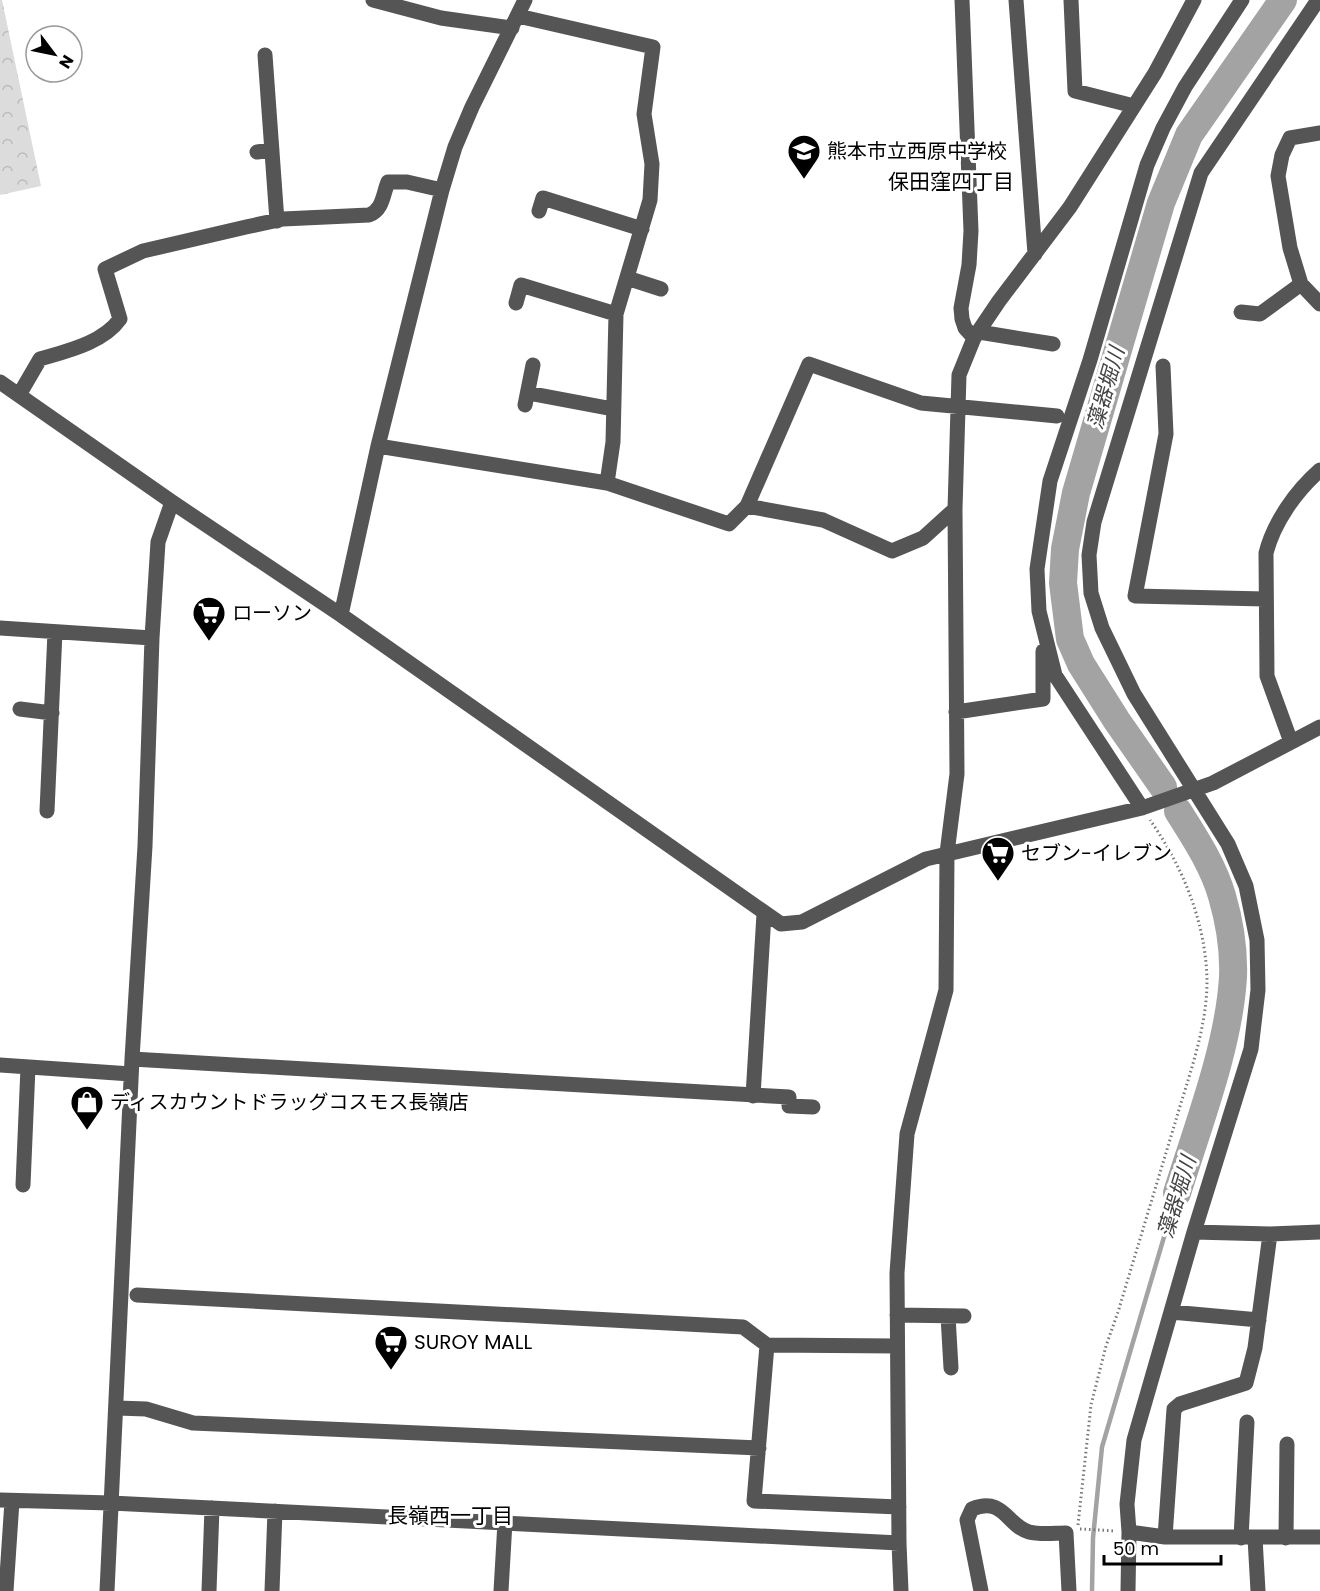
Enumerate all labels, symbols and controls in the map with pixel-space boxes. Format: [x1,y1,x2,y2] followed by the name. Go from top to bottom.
[24,24,84,84] north arrow
[53,50,79,73] text: N
[786,133,822,180] school or university icon: 熊本市立西原中学校
[827,137,1007,165] place label: 熊本市立西原中学校
[888,167,1014,196] district label: 保田窪四丁目
[1080,342,1132,432] water label: 藻器堀川
[191,595,227,642] supermarket icon: ローソン
[232,599,312,627] place label: ローソン
[980,835,1016,882] supermarket icon: セブン-イレブン
[1021,839,1172,867] place label: セブン-イレブン
[69,1084,105,1131] shop icon: ディスカウントドラッグコスモス長嶺店
[110,1088,469,1116] place label: ディスカウントドラッグコスモス長嶺店
[1150,1151,1203,1241] water label: 藻器堀川
[373,1324,409,1371] supermarket icon: SUROY MALL
[414,1328,532,1356] place label: SUROY MALL
[387,1501,513,1530] district label: 長嶺西一丁目
[1104,1528,1221,1566] scale bar
[1113,1536,1159,1561] text: 50 m

